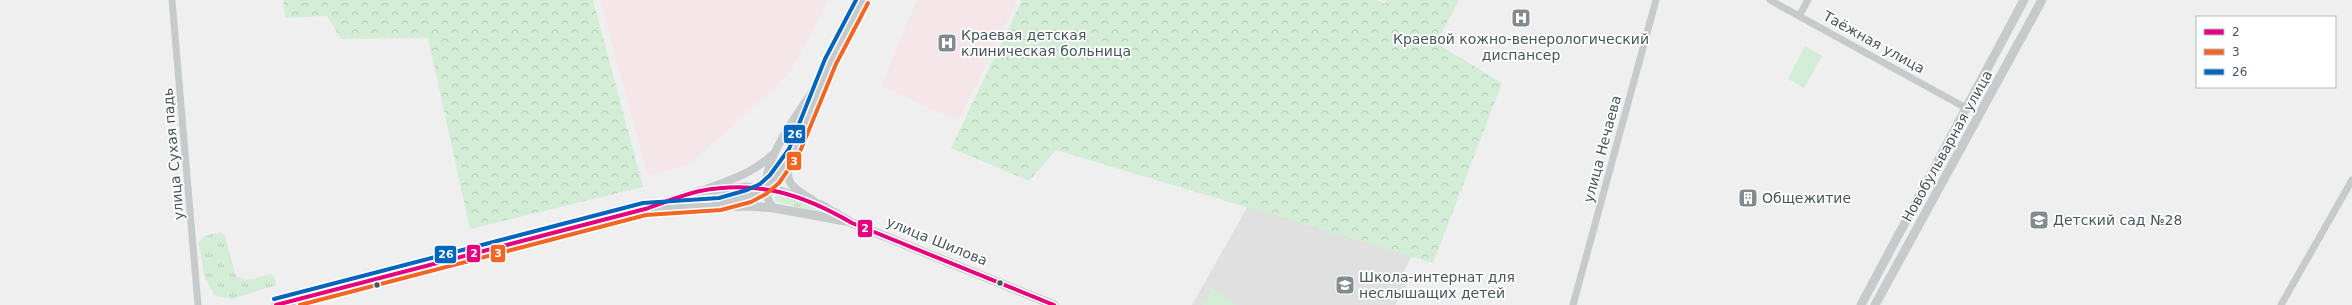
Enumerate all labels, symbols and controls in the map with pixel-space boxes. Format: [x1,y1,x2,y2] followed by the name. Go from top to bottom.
[1510,7,1532,29] hospital icon: Краевой кожно-венерологический диспансер
[1820,7,1927,76] street label: Таёжная улица
[2196,16,2336,88] legend
[2232,25,2240,39] text: 2
[961,27,1131,59] place label: Краевая детская клиническая больница
[1393,31,1649,63] place label: Краевой кожно-венерологический диспансер
[936,32,958,54] hospital icon: Краевая детская клиническая больница
[2232,45,2240,59] text: 3
[2232,65,2247,79] text: 26
[1899,67,1995,225] street label: Новобульварная улица
[159,87,187,221] street label: улица Сухая падь
[1580,94,1624,204] street label: улица Нечаева
[783,124,806,144] line badge: 26
[787,128,803,141] text: 26
[786,151,802,171] line badge: 3
[790,155,798,168] text: 3
[1737,187,1759,209] building icon: Общежитие
[1762,190,1851,206] place label: Общежитие
[2028,209,2050,231] school or university icon: Детский сад №28
[2053,212,2182,228] place label: Детский сад №28
[884,213,990,269] street label: улица Шилова
[857,219,873,238] line badge: 2
[861,222,869,235] text: 2
[466,244,481,263] line badge: 2
[490,244,506,263] line badge: 3
[434,245,457,264] line badge: 26
[470,247,478,260] text: 2
[494,247,502,260] text: 3
[438,248,454,261] text: 26
[1359,269,1515,301] place label: Школа-интернат для неслышащих детей
[1334,274,1356,296] school or university icon: Школа-интернат для неслышащих детей
[995,278,1005,288] unlabelled marker
[372,280,382,290] unlabelled marker

